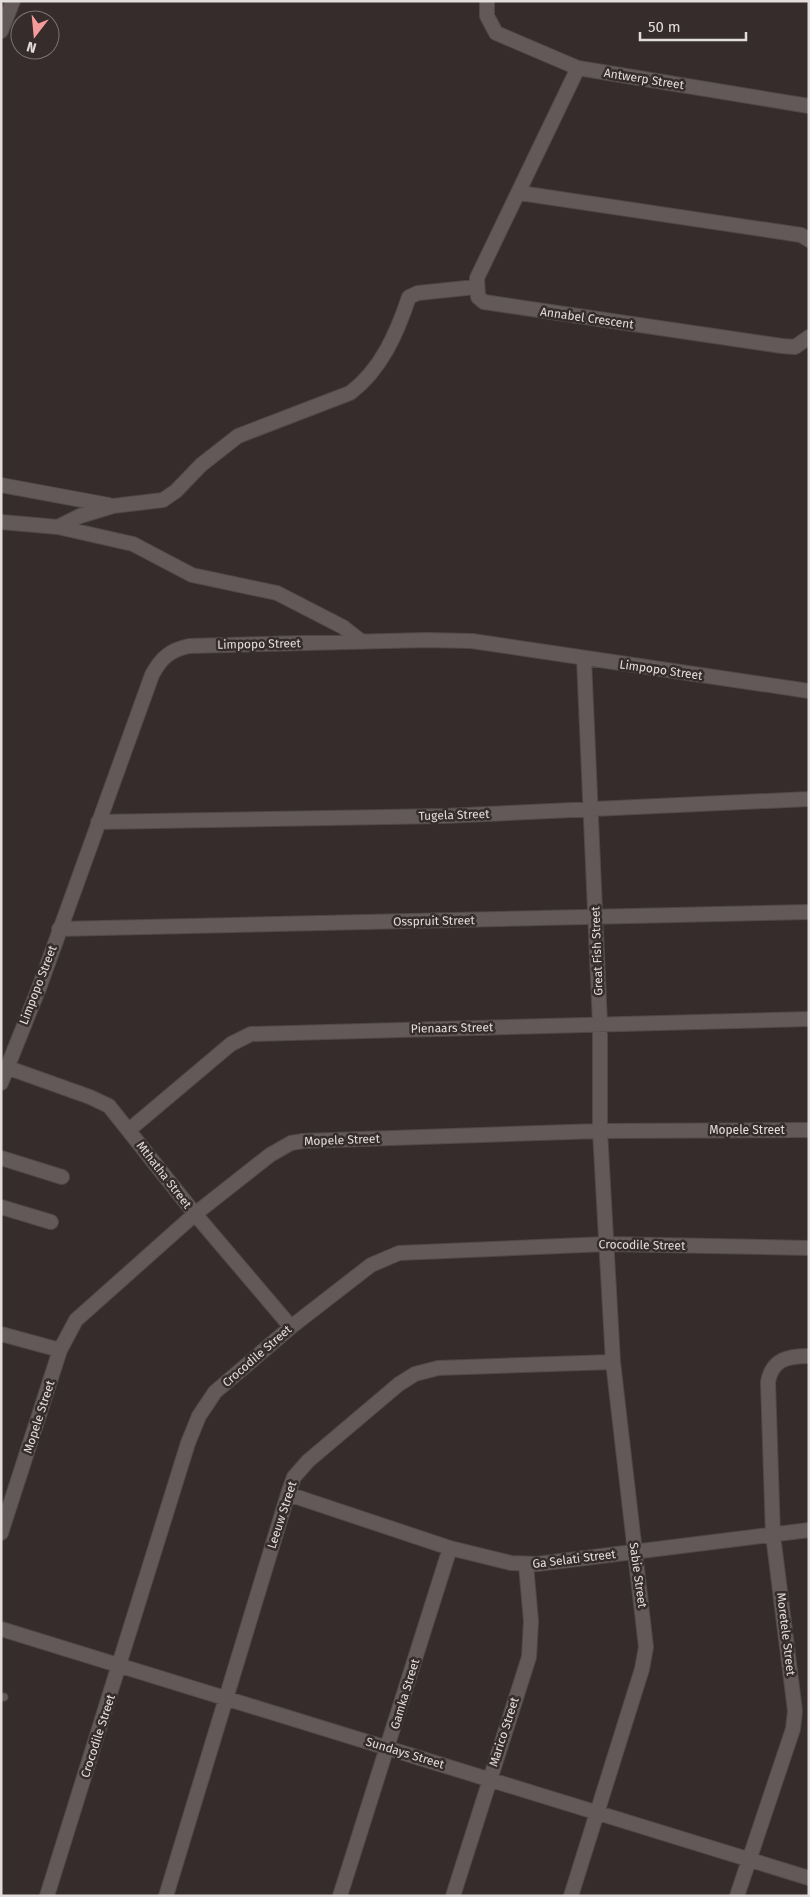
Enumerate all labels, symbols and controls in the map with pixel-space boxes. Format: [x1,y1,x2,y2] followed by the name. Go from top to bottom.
[10,10,60,60] north arrow
[640,10,746,42] scale bar
[648,18,681,36] text: 50 m
[25,38,38,56] text: N
[603,66,686,92] street label: Antwerp Street
[539,305,635,332] street label: Annabel Crescent
[217,636,302,652] street label: Limpopo Street
[619,657,704,683] street label: Limpopo Street
[418,807,490,823] street label: Tugela Street
[588,905,606,996] street label: Great Fish Street
[393,913,476,929] street label: Osspruit Street
[16,943,60,1027] street label: Limpopo Street
[411,1020,494,1036] street label: Pienaars Street
[709,1123,786,1137] street label: Mopele Street
[304,1132,381,1148] street label: Mopele Street
[134,1139,195,1212] street label: Mthatha Street
[599,1237,686,1253] street label: Crocodile Street
[220,1322,295,1390] street label: Crocodile Street
[21,1378,58,1455] street label: Mopele Street
[265,1479,300,1550] street label: Leeuw Street
[626,1541,650,1609] street label: Sabie Street
[532,1547,617,1571] street label: Ga Selati Street
[774,1592,798,1677] street label: Moretele Street
[388,1657,423,1731] street label: Gamka Street
[78,1692,118,1779] street label: Crocodile Street
[486,1695,522,1768] street label: Marico Street
[364,1734,447,1772] street label: Sundays Street

